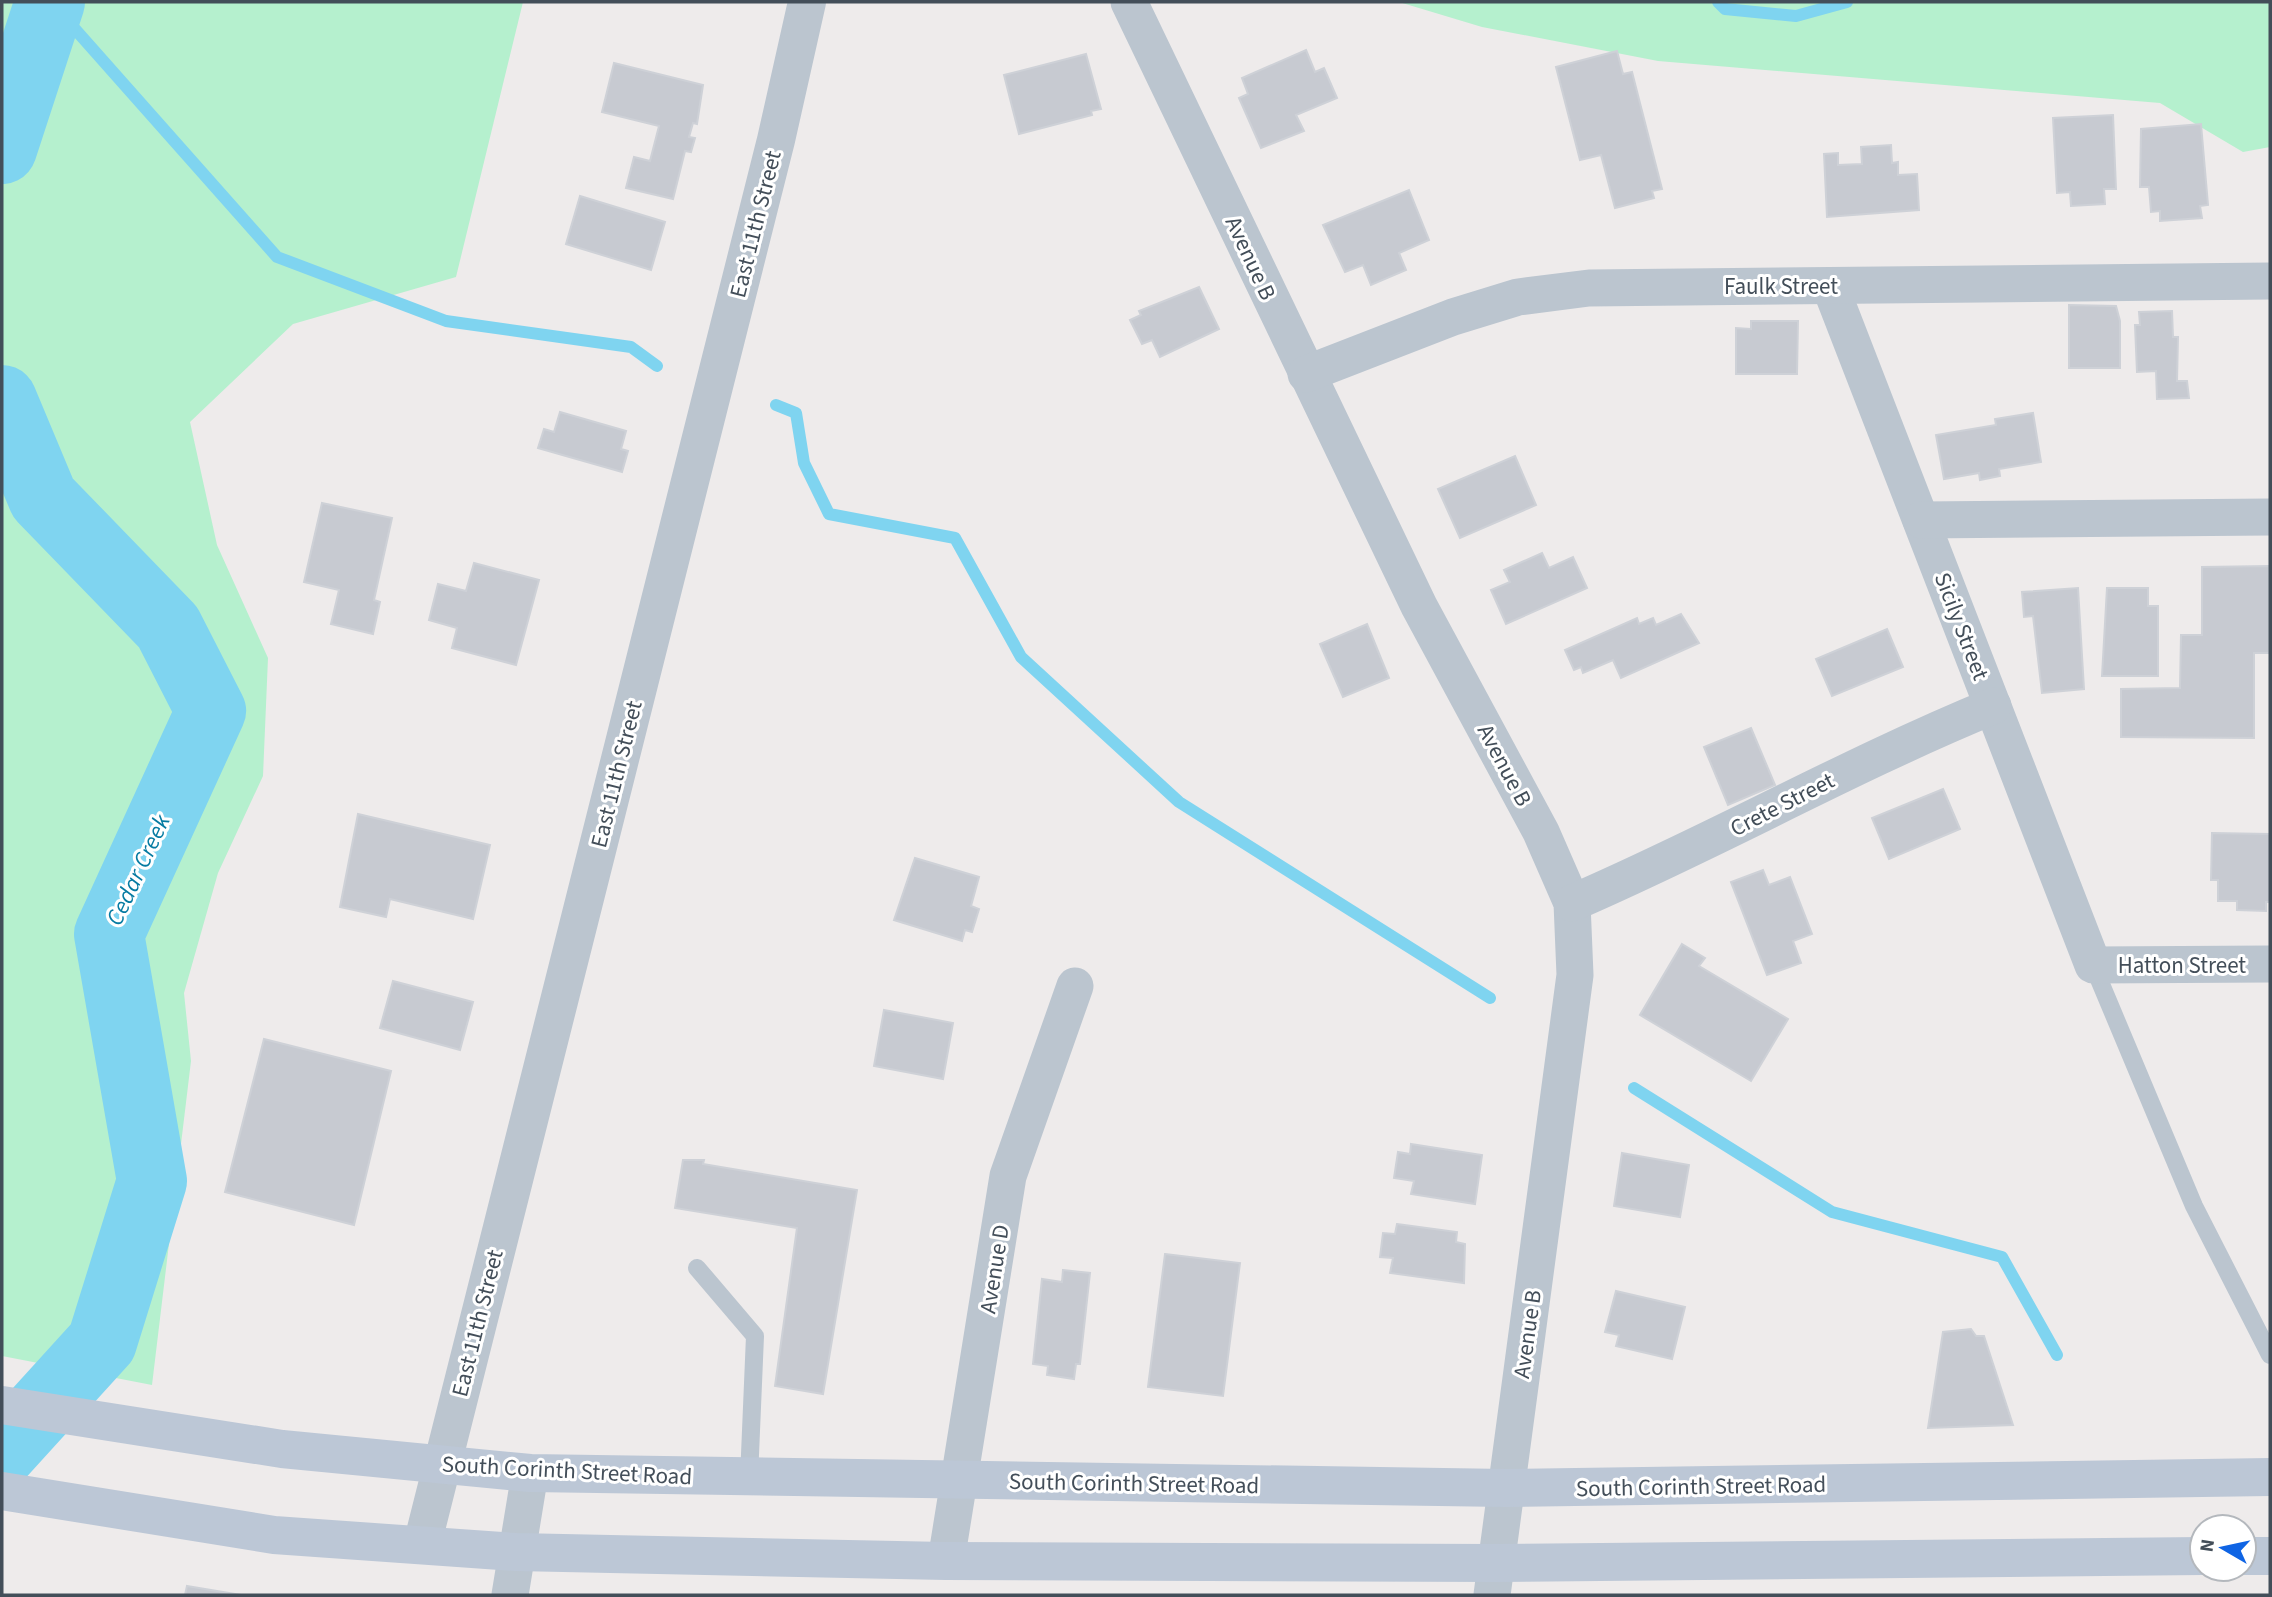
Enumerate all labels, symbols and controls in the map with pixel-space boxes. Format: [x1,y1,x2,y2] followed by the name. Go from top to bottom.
[721,147,790,301] street label: East 11th Street
[1217,211,1284,306] street label: Avenue B
[1724,270,1838,303] street label: Faulk Street
[1926,568,1997,685] street label: Sicily Street
[582,697,651,851] street label: East 11th Street
[1469,718,1540,812] street label: Avenue B
[1724,764,1840,845] street label: Crete Street
[97,808,180,932] water label: Cedar Creek
[2118,949,2246,982] street label: Hatton Street
[971,1222,1018,1316] street label: Avenue D
[443,1246,512,1400] street label: East 11th Street
[1505,1288,1550,1380] street label: Avenue B
[441,1447,693,1494] street label: South Corinth Street Road
[1009,1465,1259,1502] street label: South Corinth Street Road
[1576,1468,1826,1505] street label: South Corinth Street Road
[2188,1513,2258,1583] north arrow
[2193,1537,2222,1554] text: N

